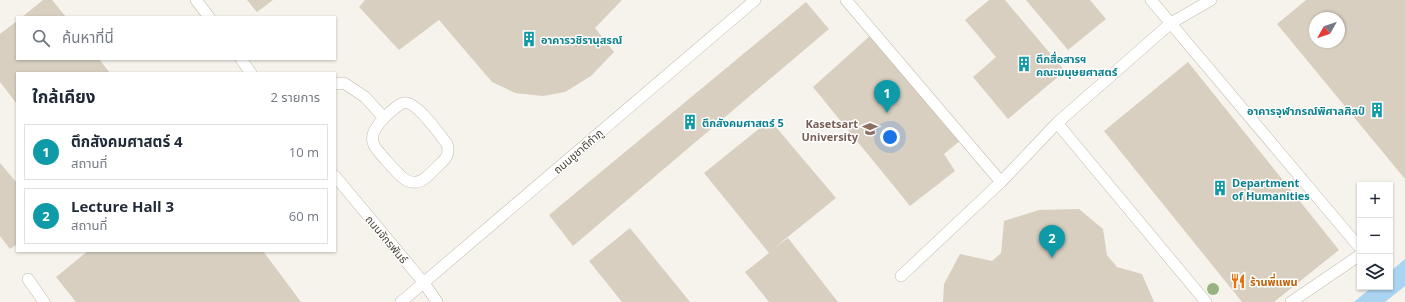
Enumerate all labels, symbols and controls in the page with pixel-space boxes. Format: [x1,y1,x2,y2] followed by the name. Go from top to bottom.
[1309,12,1345,48] north arrow
[16,16,336,60] search box
[30,27,52,49] icon: search
[62,27,114,47] text: ค้นหาที่นี่
[520,30,538,48] building icon: อาคารวชิรานุสรณ์
[541,32,622,47] place label: อาคารวชิรานุสรณ์
[1036,51,1118,79] place label: ตึกสื่อสารฯ คณะมนุษยศาสตร์
[1015,55,1033,73] building icon: ตึกสื่อสารฯ คณะมนุษยศาสตร์
[874,80,900,113] pin: 1
[32,85,95,108] text: ใกล้เคียง
[270,88,320,106] text: 2 รายการ
[1368,101,1386,119] building icon: อาคารจุฬาภรณ์พิศาลศิลป์
[1247,103,1365,118] place label: อาคารจุฬาภรณ์พิศาลศิลป์
[681,113,699,131] building icon: ตึกสังคมศาสตร์ 5
[702,115,784,130] place label: ตึกสังคมศาสตร์ 5
[801,116,859,144] place label: Kasetsart University
[861,120,879,138] school or university icon: Kasetsart University
[550,125,606,177] street label: ถนนชูชาติกำภู
[880,127,900,147] your location
[71,131,183,151] text: ตึกสังคมศาสตร์ 4
[42,143,50,161] text: 1
[289,143,319,161] text: 10 m
[71,154,107,172] text: สถานที่
[1232,175,1310,203] place label: Department of Humanities
[1211,179,1229,197] building icon: Department of Humanities
[1357,182,1393,290] map controls
[1357,182,1393,218] button: +
[71,196,174,216] text: Lecture Hall 3
[42,207,50,225] text: 2
[289,207,319,225] text: 60 m
[363,212,412,266] street label: ถนนจักรพันธ์
[71,216,107,234] text: สถานที่
[1357,218,1393,254] button: −
[1039,225,1065,258] pin: 2
[1357,254,1393,290] button: layers
[1229,272,1247,290] restaurant icon: ร้านพี่แพน
[1250,273,1298,289] place label: ร้านพี่แพน

